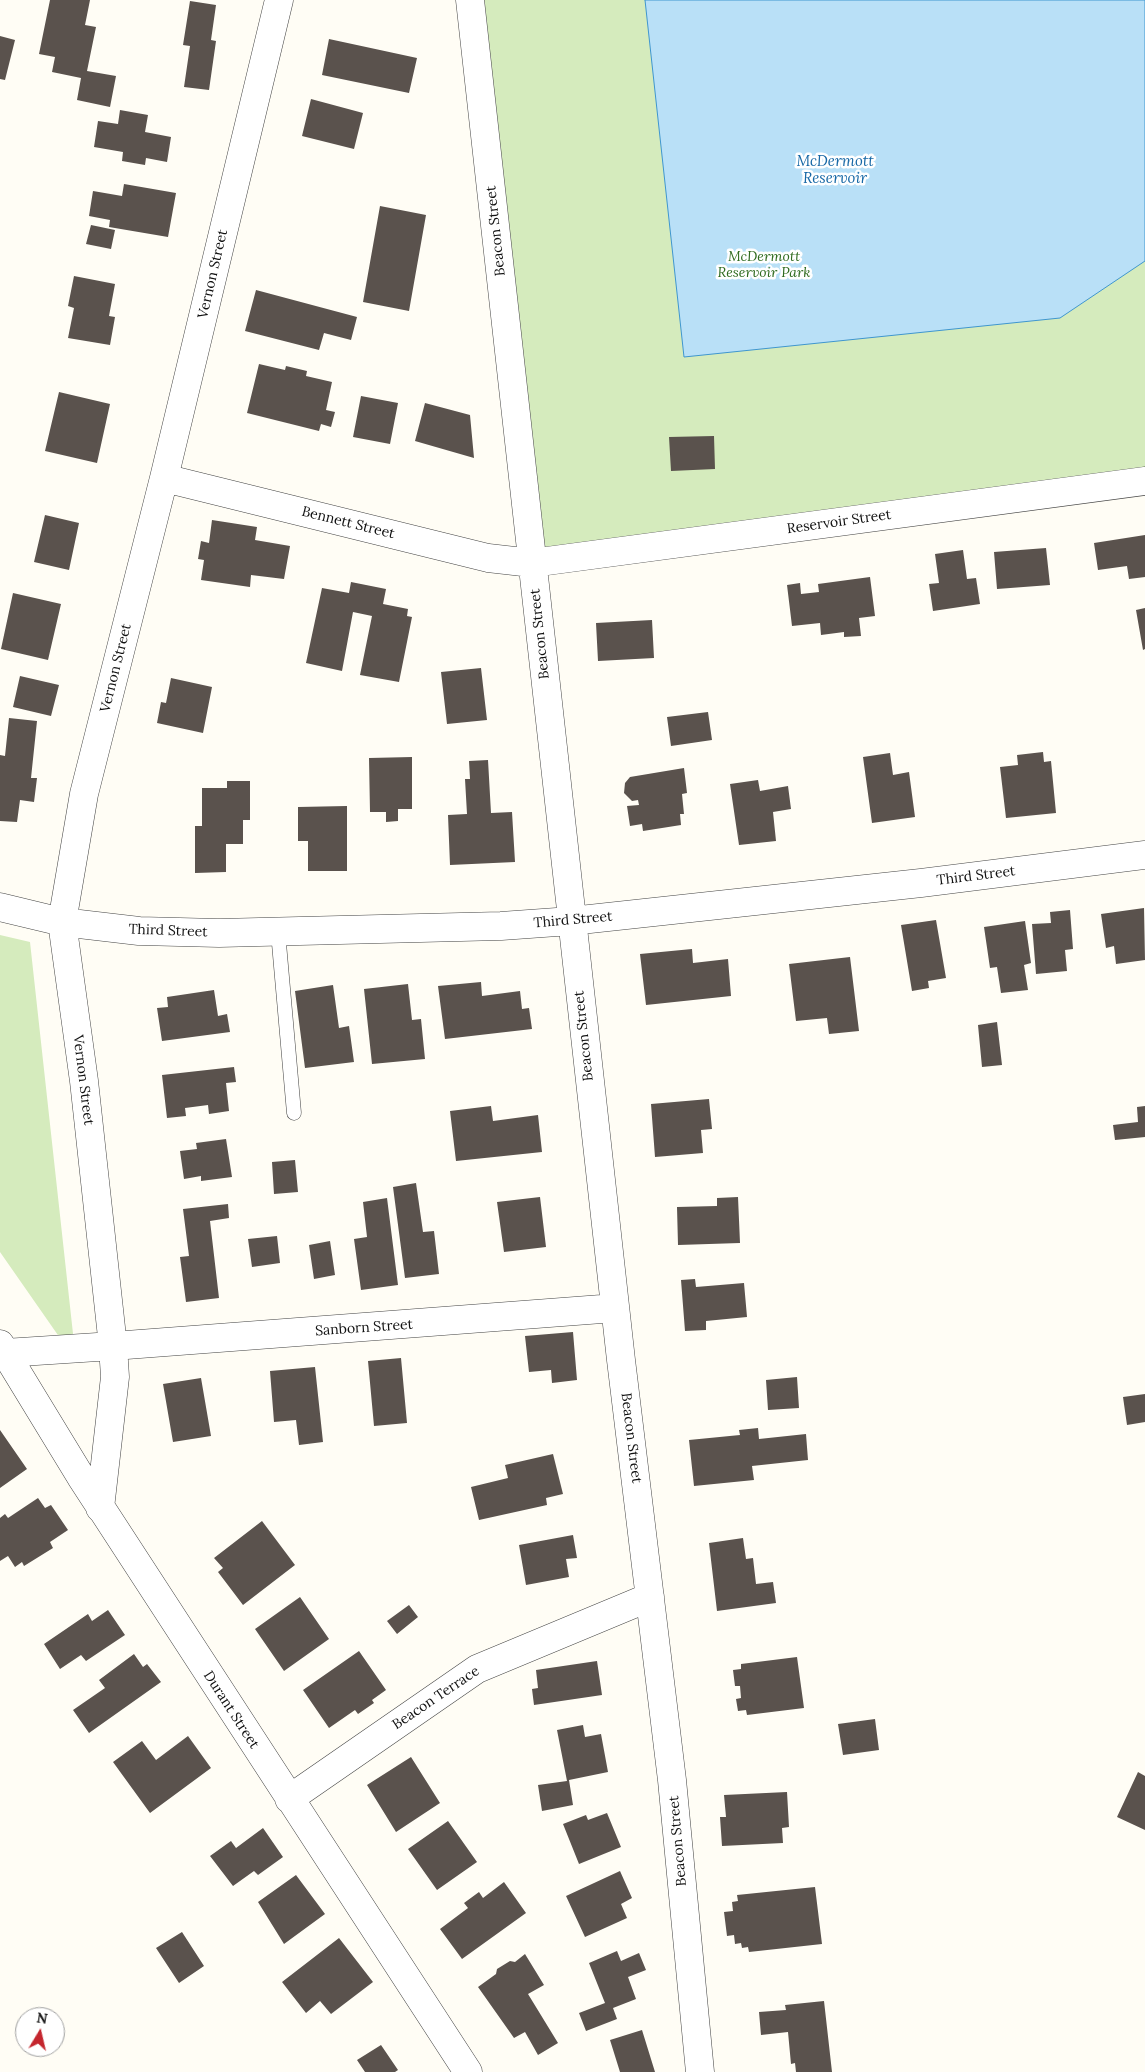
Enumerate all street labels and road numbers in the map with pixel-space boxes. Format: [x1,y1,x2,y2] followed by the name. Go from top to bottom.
[483,185,509,277] street label: Beacon Street
[195,228,231,320] street label: Vernon Street
[300,503,396,543] street label: Bennett Street
[786,506,892,538] street label: Reservoir Street
[527,588,553,680] street label: Beacon Street
[97,622,135,714] street label: Vernon Street
[936,863,1016,889] street label: Third Street
[533,908,613,932] street label: Third Street
[128,921,208,941] street label: Third Street
[571,990,597,1082] street label: Beacon Street
[69,1034,97,1126] street label: Vernon Street
[315,1316,413,1340] street label: Sanborn Street
[617,1392,645,1484] street label: Beacon Street
[389,1663,483,1733] street label: Beacon Terrace
[200,1668,262,1752] street label: Durant Street
[666,1795,690,1887] street label: Beacon Street

